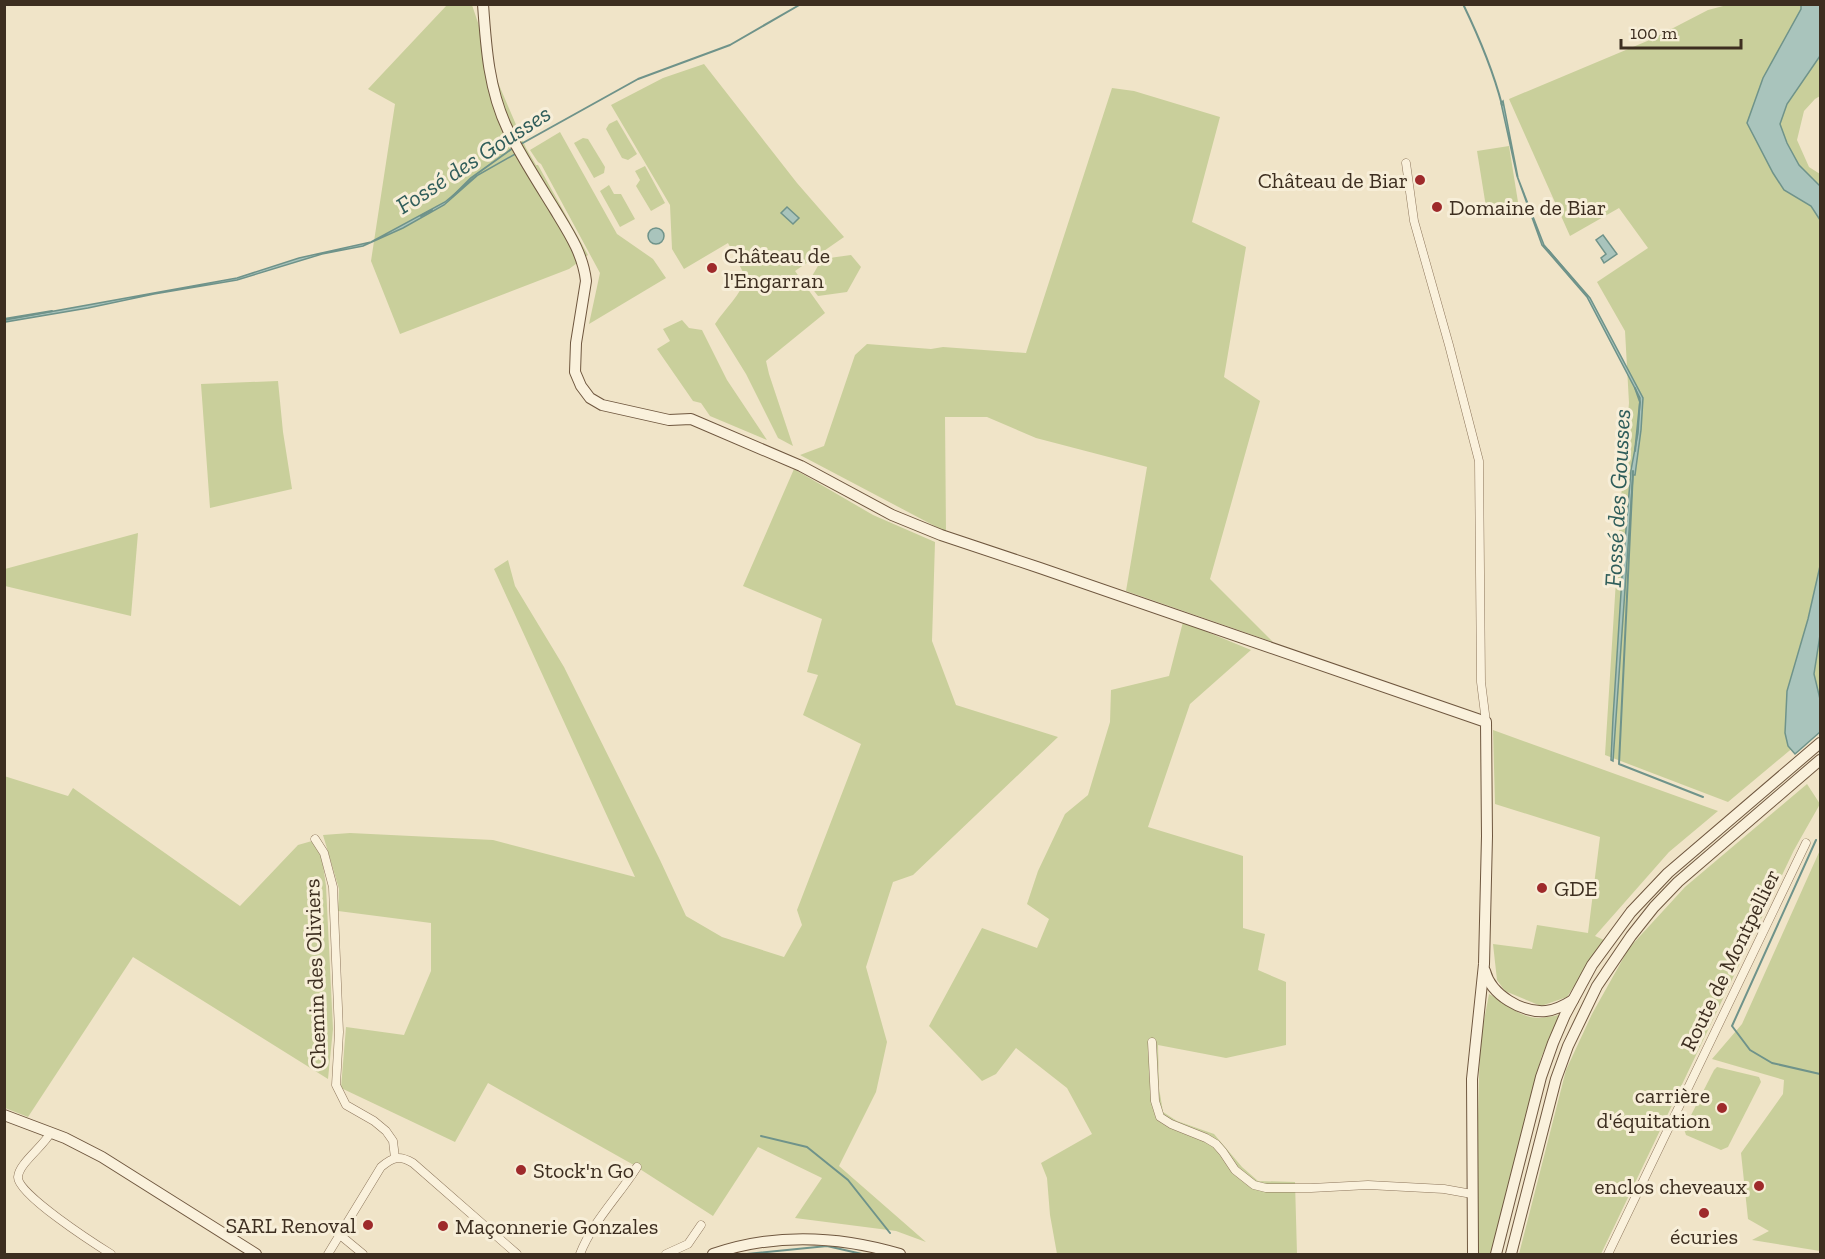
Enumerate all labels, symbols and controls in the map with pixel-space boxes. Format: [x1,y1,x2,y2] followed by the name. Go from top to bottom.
[1621,12,1741,50] scale bar
[1630,22,1678,44] text: 100 m
[390,98,556,220] water label: Fossé des Gousses
[1258,167,1408,194] place label: Château de Biar
[1413,173,1427,187] marker: Château de Biar
[1449,194,1606,221] place label: Domaine de Biar
[1430,200,1444,214] marker: Domaine de Biar
[724,242,830,294] place label: Château de l'Engarran
[705,261,719,275] marker: Château de l'Engarran
[1598,408,1636,588] water label: Fossé des Gousses
[1674,865,1786,1055] street label: Route de Montpellier
[1554,875,1597,902] place label: GDE
[298,878,332,1070] street label: Chemin des Oliviers
[1535,881,1549,895] marker: GDE
[1597,1082,1710,1134] place label: carrière d'équitation
[1715,1101,1729,1115] marker: carrière d'équitation
[533,1157,634,1184] place label: Stock'n Go
[514,1163,528,1177] marker: Stock'n Go
[1594,1173,1747,1200] place label: enclos cheveaux
[1752,1179,1766,1193] marker: enclos cheveaux
[1697,1206,1711,1220] marker: écuries
[226,1212,356,1239] place label: SARL Renoval
[455,1213,658,1240] place label: Maçonnerie Gonzales
[361,1218,375,1232] marker: SARL Renoval
[436,1219,450,1233] marker: Maçonnerie Gonzales
[1670,1223,1738,1250] place label: écuries

